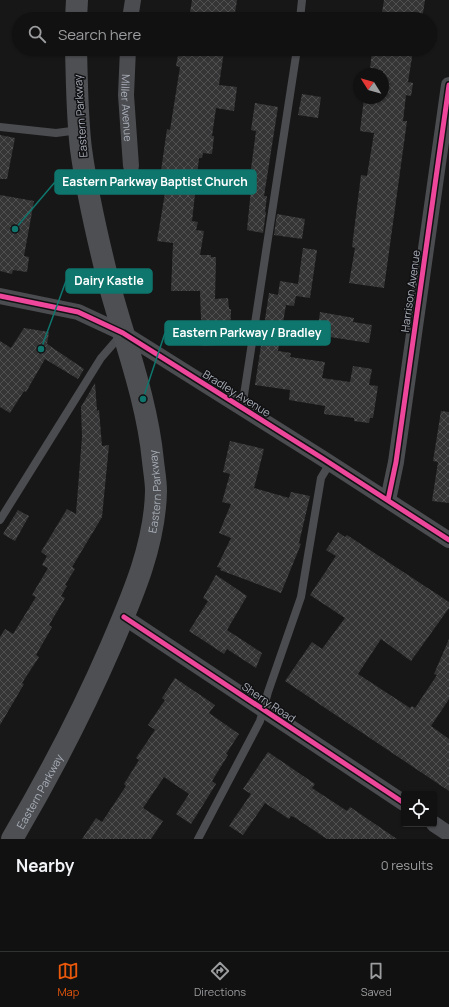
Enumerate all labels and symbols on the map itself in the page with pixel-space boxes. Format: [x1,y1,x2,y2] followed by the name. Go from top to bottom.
[353,68,389,104] north arrow
[70,74,90,158] street label: Eastern Parkway
[118,74,137,143] street label: Miller Avenue
[55,170,256,194] callout: Eastern Parkway Baptist Church
[62,173,248,190] text: Eastern Parkway Baptist Church
[397,248,423,333] street label: Harrison Avenue
[66,269,152,293] callout: Dairy Kastle
[74,272,144,289] text: Dairy Kastle
[165,321,330,345] callout: Eastern Parkway / Bradley
[172,324,322,341] text: Eastern Parkway / Bradley
[200,366,274,420] street label: Bradley Avenue
[144,449,164,534] street label: Eastern Parkway
[239,679,299,725] street label: Sherry Road
[12,751,66,831] street label: Eastern Parkway

